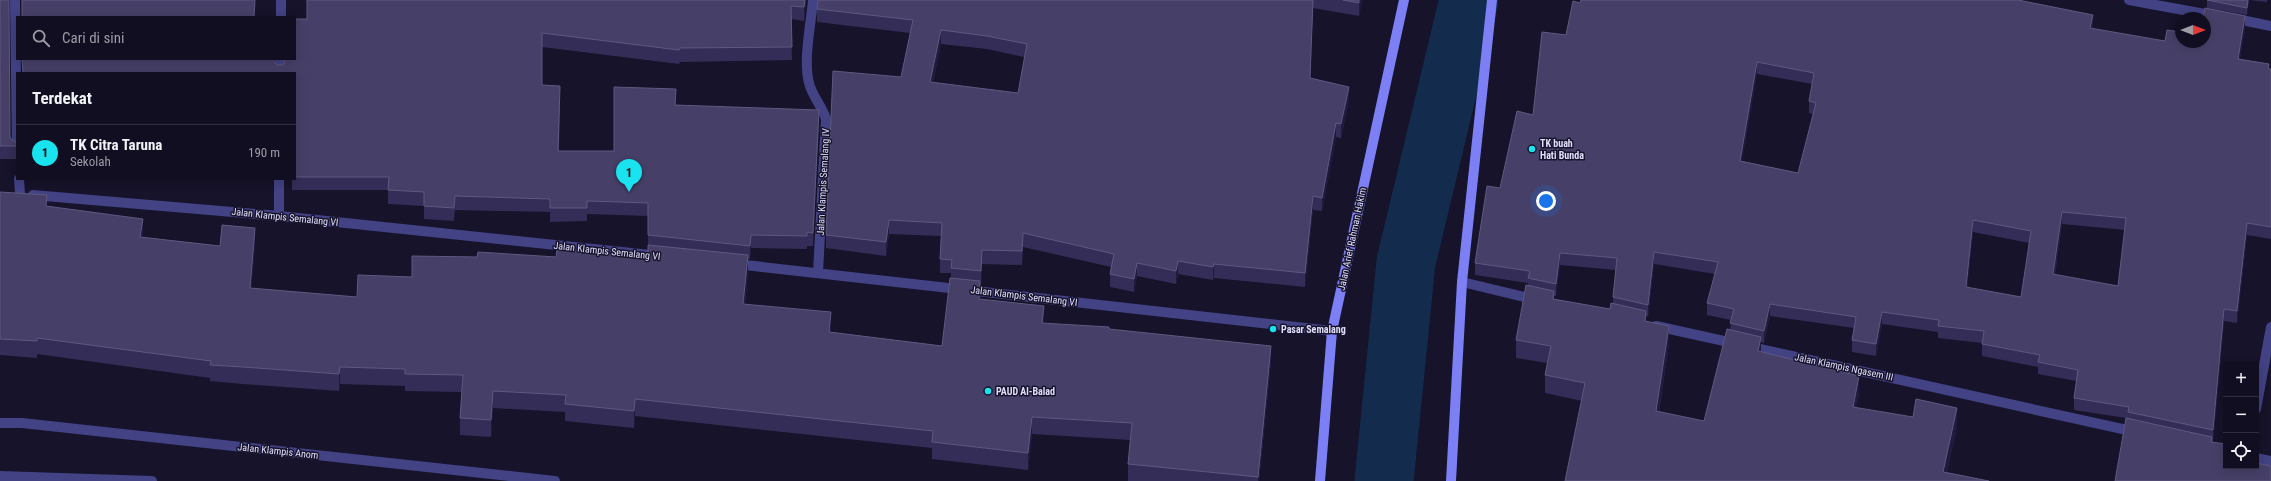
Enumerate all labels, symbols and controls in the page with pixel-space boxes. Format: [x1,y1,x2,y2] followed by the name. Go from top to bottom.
[2175,12,2211,48] north arrow
[16,16,296,60] search box
[30,27,52,49] icon: search
[62,29,124,47] text: Cari di sini
[32,88,92,108] text: Terdekat
[815,128,831,236] street label: Jalan Klampis Semalang IV
[70,136,162,154] text: TK Citra Taruna
[1540,138,1584,161] place label: TK buah Hati Bunda
[1527,144,1537,154] marker: TK buah Hati Bunda
[42,145,48,160] text: 1
[248,145,280,160] text: 190 m
[70,154,111,169] text: Sekolah
[616,159,642,192] pin: 1
[1336,187,1368,291] street label: Jalan Arief Rahman Hakim
[1536,191,1556,211] your location
[231,206,339,228] street label: Jalan Klampis Semalang VI
[553,240,661,262] street label: Jalan Klampis Semalang VI
[970,284,1078,308] street label: Jalan Klampis Semalang VI
[1268,324,1278,334] marker: Pasar Semalang
[1281,324,1346,335] place label: Pasar Semalang
[1794,351,1894,383] street label: Jalan Klampis Ngasem III
[2223,361,2259,469] map controls
[2223,361,2259,397] button: +
[983,386,993,396] marker: PAUD Al-Balad
[996,386,1055,397] place label: PAUD Al-Balad
[2223,397,2259,433] button: −
[2223,433,2259,469] button: locate
[237,441,319,461] street label: Jalan Klampis Anom

